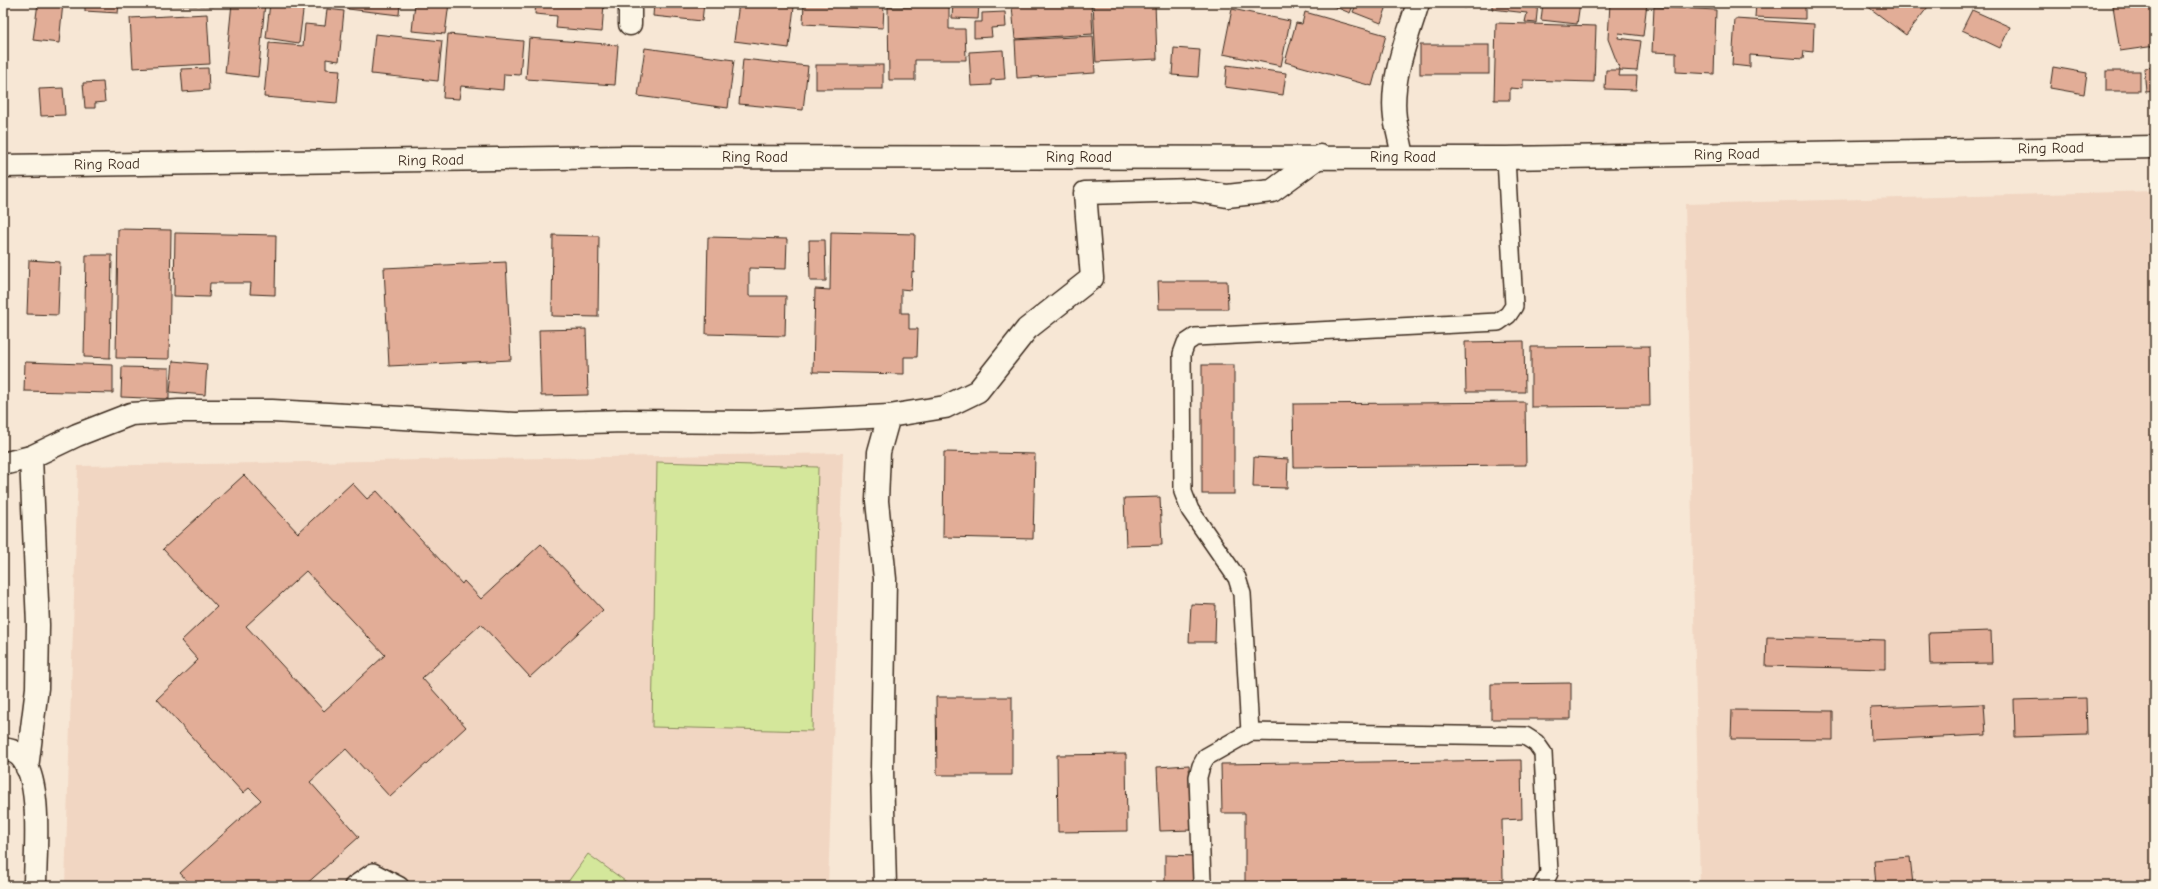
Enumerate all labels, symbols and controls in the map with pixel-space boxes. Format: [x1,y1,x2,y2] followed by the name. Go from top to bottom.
[2018,138,2084,158] street label: Ring Road
[1694,144,1760,164] street label: Ring Road
[722,148,788,166] street label: Ring Road
[1046,148,1112,166] street label: Ring Road
[1370,148,1436,166] street label: Ring Road
[398,150,464,170] street label: Ring Road
[74,154,140,174] street label: Ring Road

